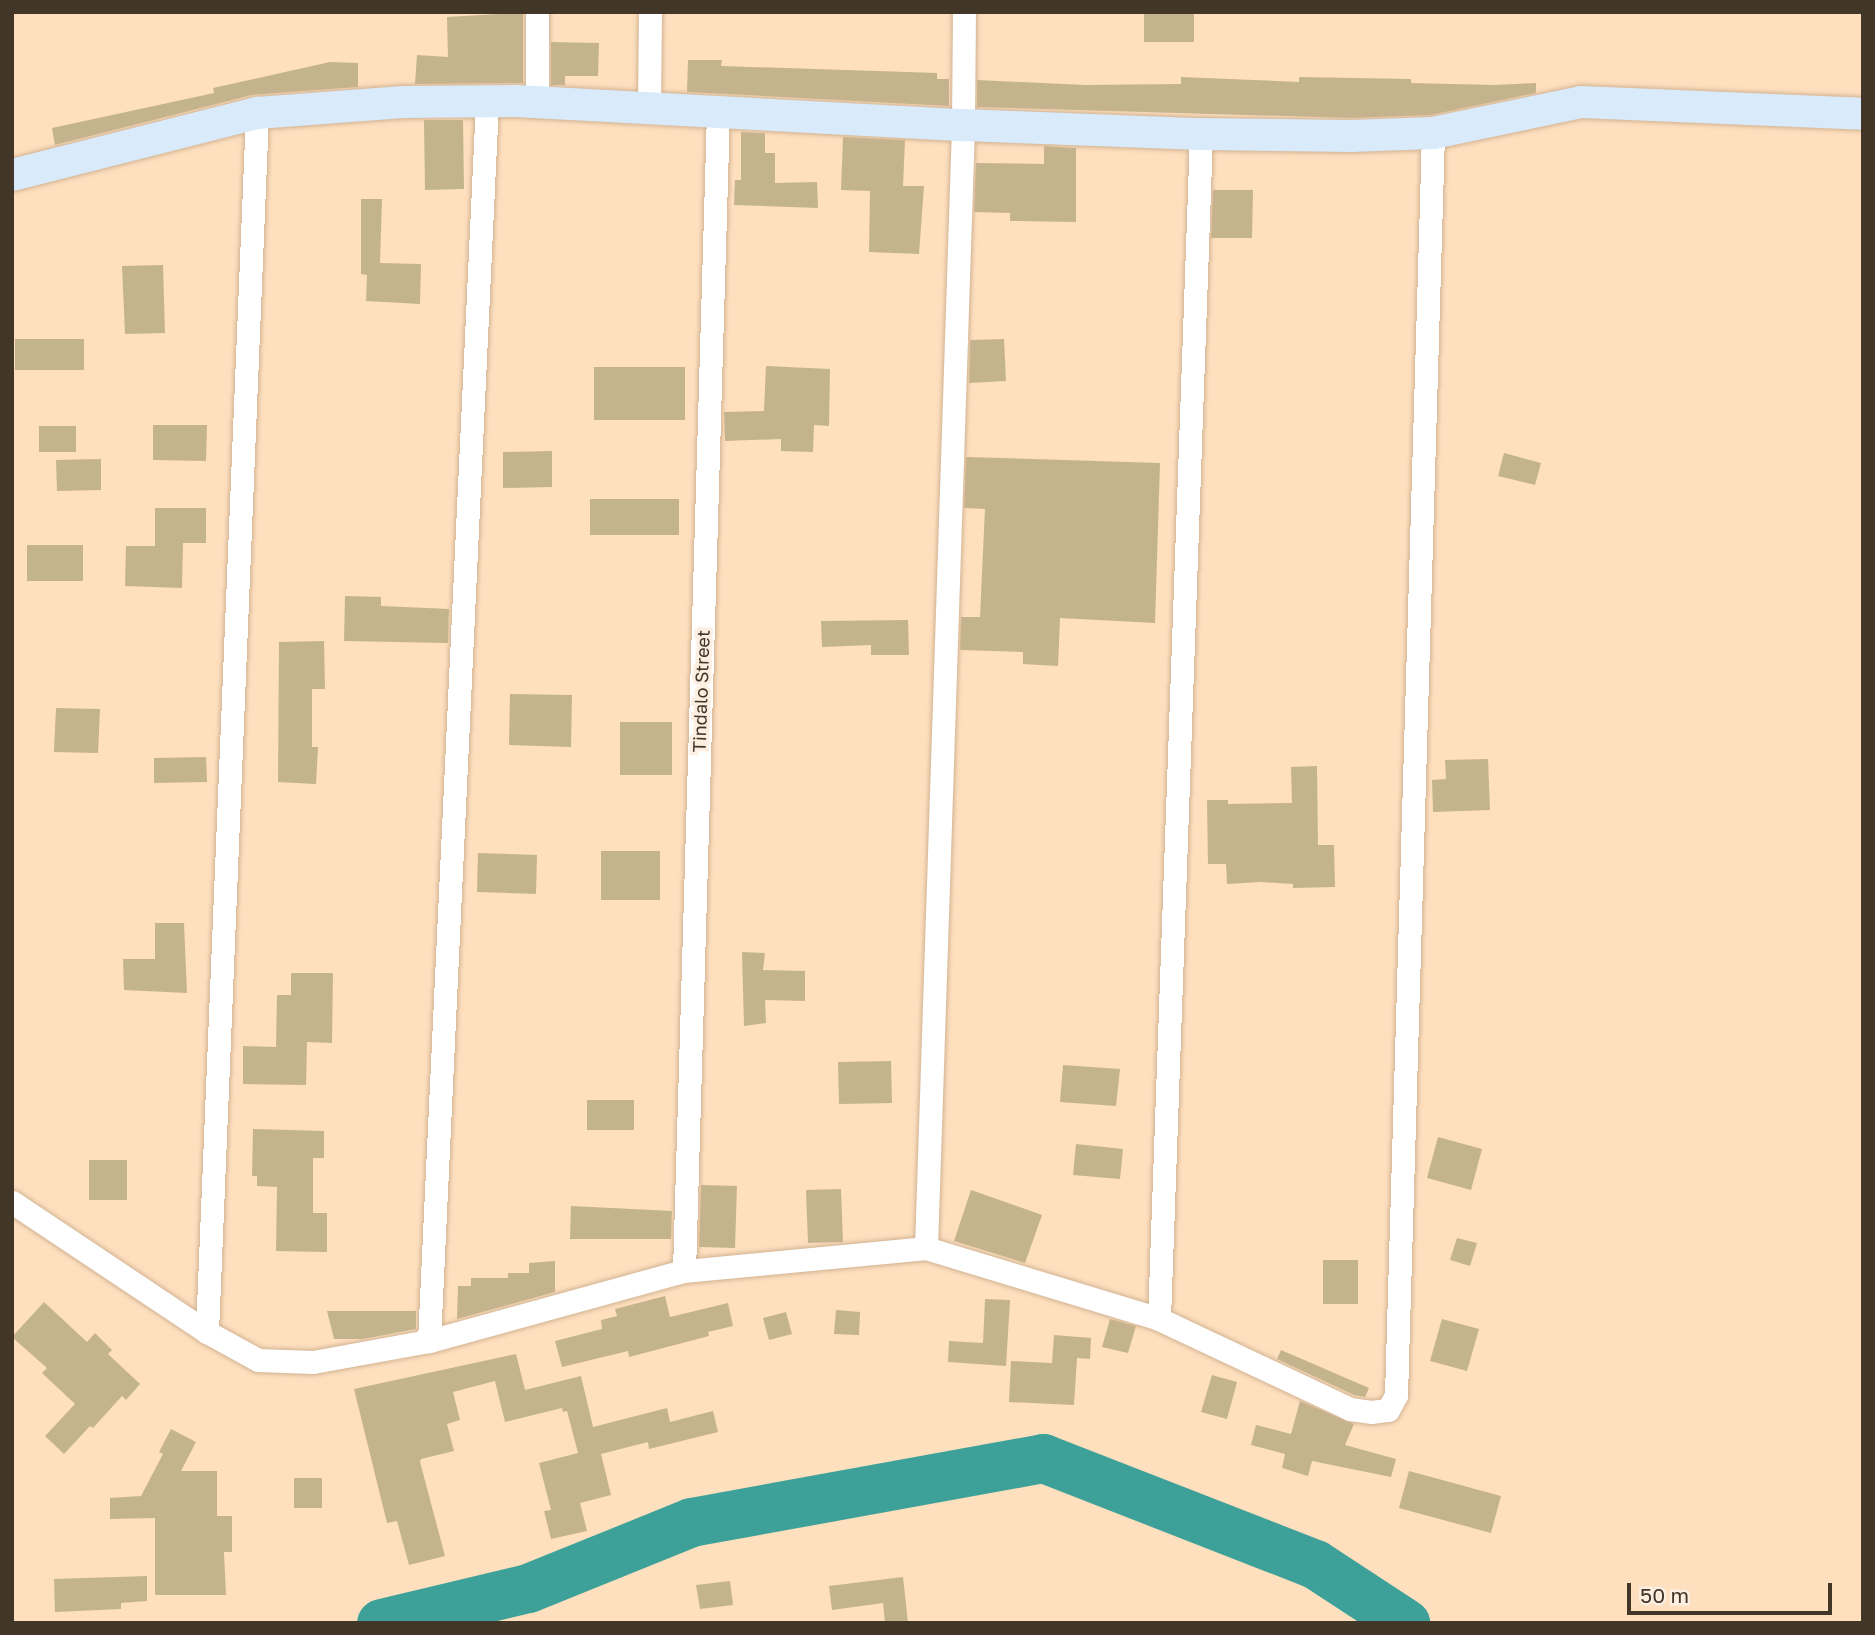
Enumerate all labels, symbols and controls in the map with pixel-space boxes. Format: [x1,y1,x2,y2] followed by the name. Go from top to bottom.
[688,629,714,753] street label: Tindalo Street
[1630,1568,1835,1612] scale bar
[1640,1582,1689,1608] text: 50 m

